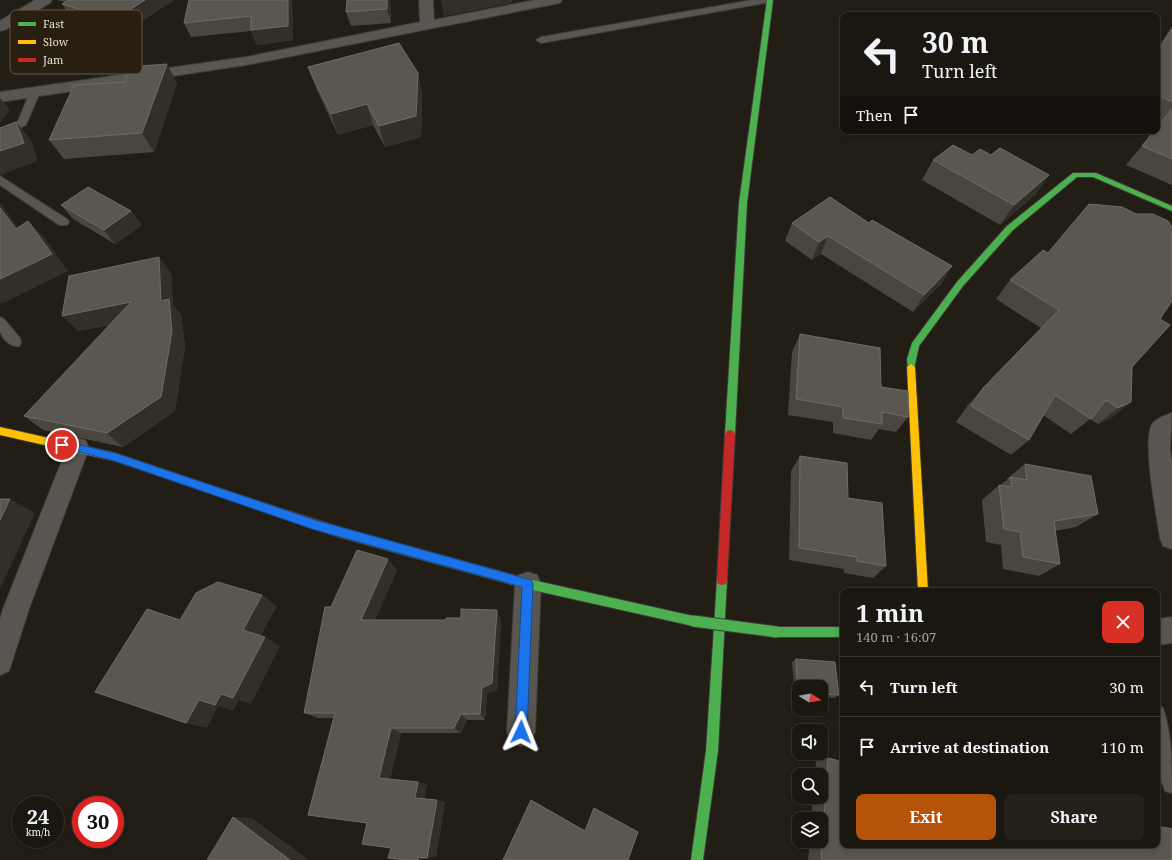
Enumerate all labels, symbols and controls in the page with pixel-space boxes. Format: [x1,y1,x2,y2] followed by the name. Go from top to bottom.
[10,10,142,74] legend
[43,16,64,31] text: Fast
[922,23,989,61] text: 30 m
[856,28,908,80] icon: left
[43,34,69,49] text: Slow
[42,52,64,67] text: Jam
[922,59,997,83] text: Turn left
[900,104,922,126] icon: arrive
[856,105,892,125] text: Then
[45,428,79,462] pin
[51,434,73,456] icon: arrive
[856,596,924,629] text: 1 min
[1102,601,1144,643] button: close
[856,628,936,646] text: 140 m · 16:07
[856,676,878,698] icon: left
[890,677,958,697] text: Turn left
[1109,677,1144,697] text: 30 m
[792,680,828,716] north arrow
[792,680,828,848] map controls
[500,711,542,753] position arrow
[792,724,828,760] button: sound
[856,736,878,758] icon: arrive
[890,737,1049,757] text: Arrive at destination
[1101,737,1144,757] text: 110 m
[792,768,828,804] button: search
[856,794,996,840] button: Exit
[1004,794,1144,840] button: Share
[72,796,124,848] speed limit sign: 30
[27,803,49,830] text: 24
[792,812,828,848] button: layers
[26,825,50,839] text: km/h

